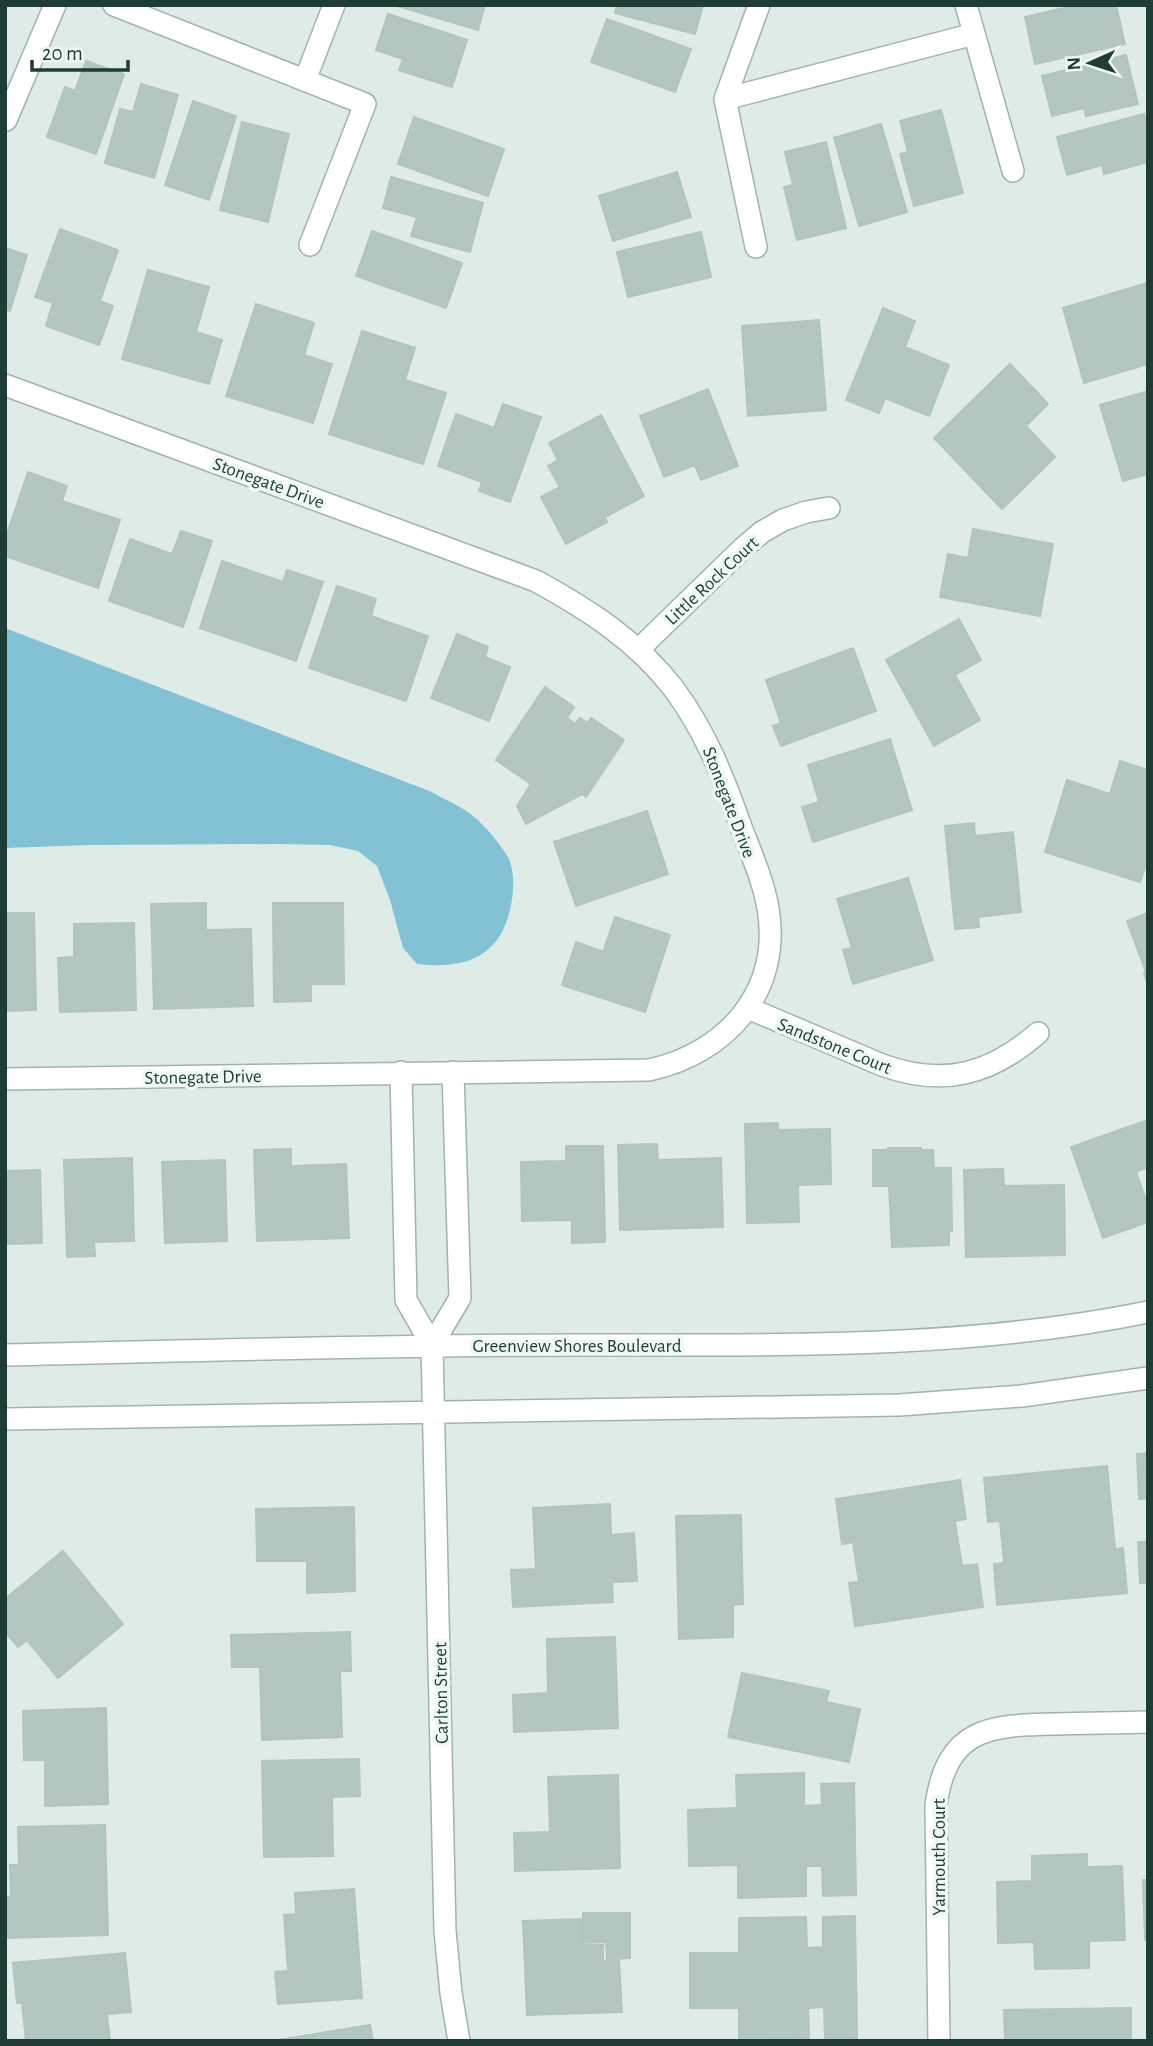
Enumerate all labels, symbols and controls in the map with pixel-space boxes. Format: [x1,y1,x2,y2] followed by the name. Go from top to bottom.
[32,28,128,72] scale bar
[1055,28,1125,98] north arrow
[42,43,83,64] text: 20 m
[1065,57,1084,71] text: N
[210,454,327,512] street label: Stonegate Drive
[662,533,762,629] street label: Little Rock Court
[699,744,758,861] street label: Stonegate Drive
[775,1015,894,1078] street label: Sandstone Court
[144,1067,262,1088] street label: Stonegate Drive
[472,1337,682,1356] street label: Greenview Shores Boulevard
[431,1642,452,1744] street label: Carlton Street
[930,1798,949,1916] street label: Yarmouth Court

